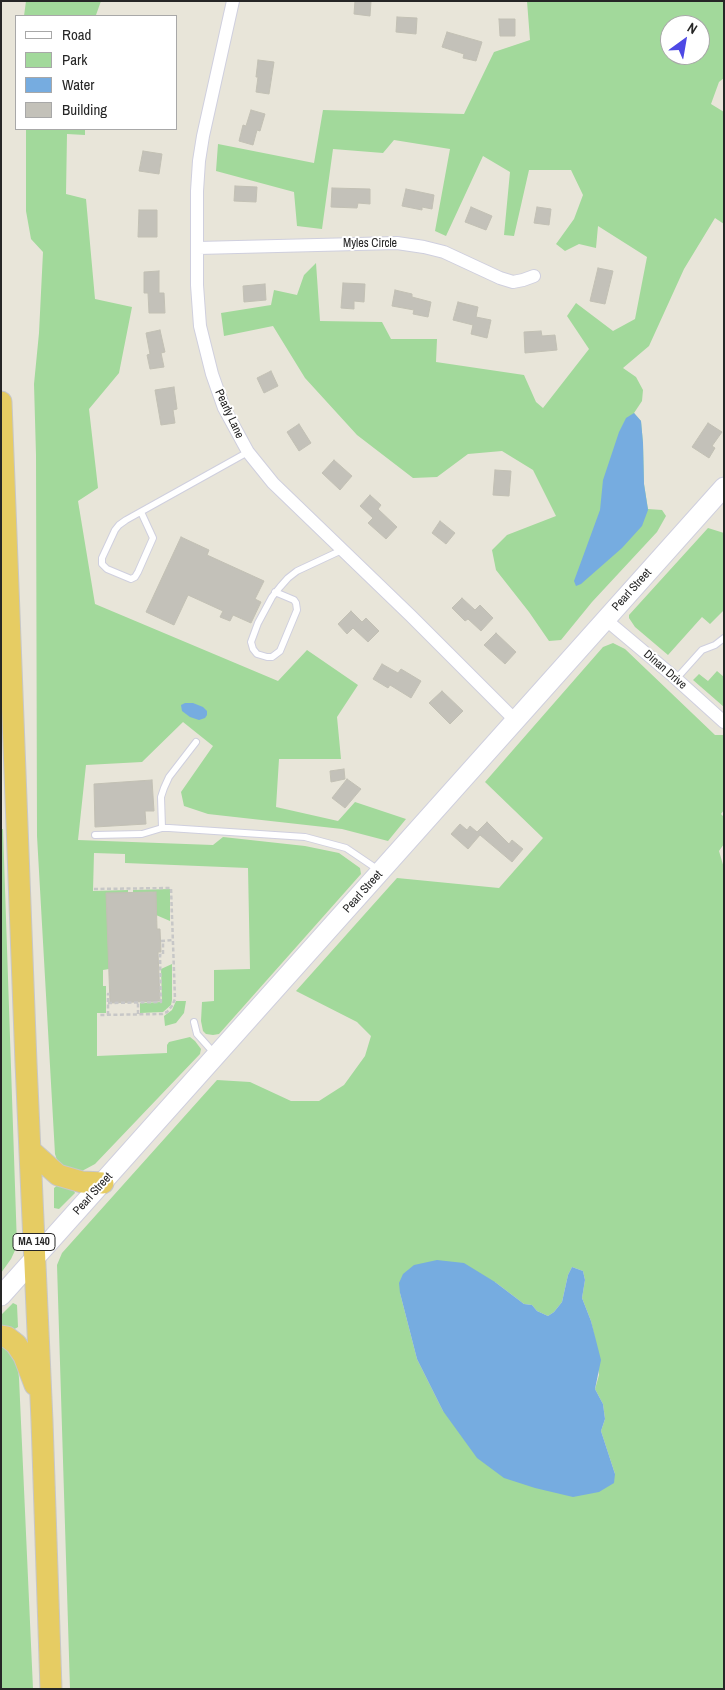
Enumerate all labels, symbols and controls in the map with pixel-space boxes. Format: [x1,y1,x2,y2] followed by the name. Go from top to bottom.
[15,15,178,130] legend
[660,15,710,65] north arrow
[684,18,701,38] text: N
[62,24,91,45] text: Road
[62,49,87,70] text: Park
[62,74,94,95] text: Water
[62,99,107,120] text: Building
[343,237,397,251] street label: Myles Circle
[211,387,247,441] street label: Pearly Lane
[609,566,655,614] street label: Pearl Street
[640,647,690,693] street label: Dinan Drive
[340,868,386,916] street label: Pearl Street
[70,1170,116,1218] street label: Pearl Street
[13,1234,55,1250] road number: MA 140

